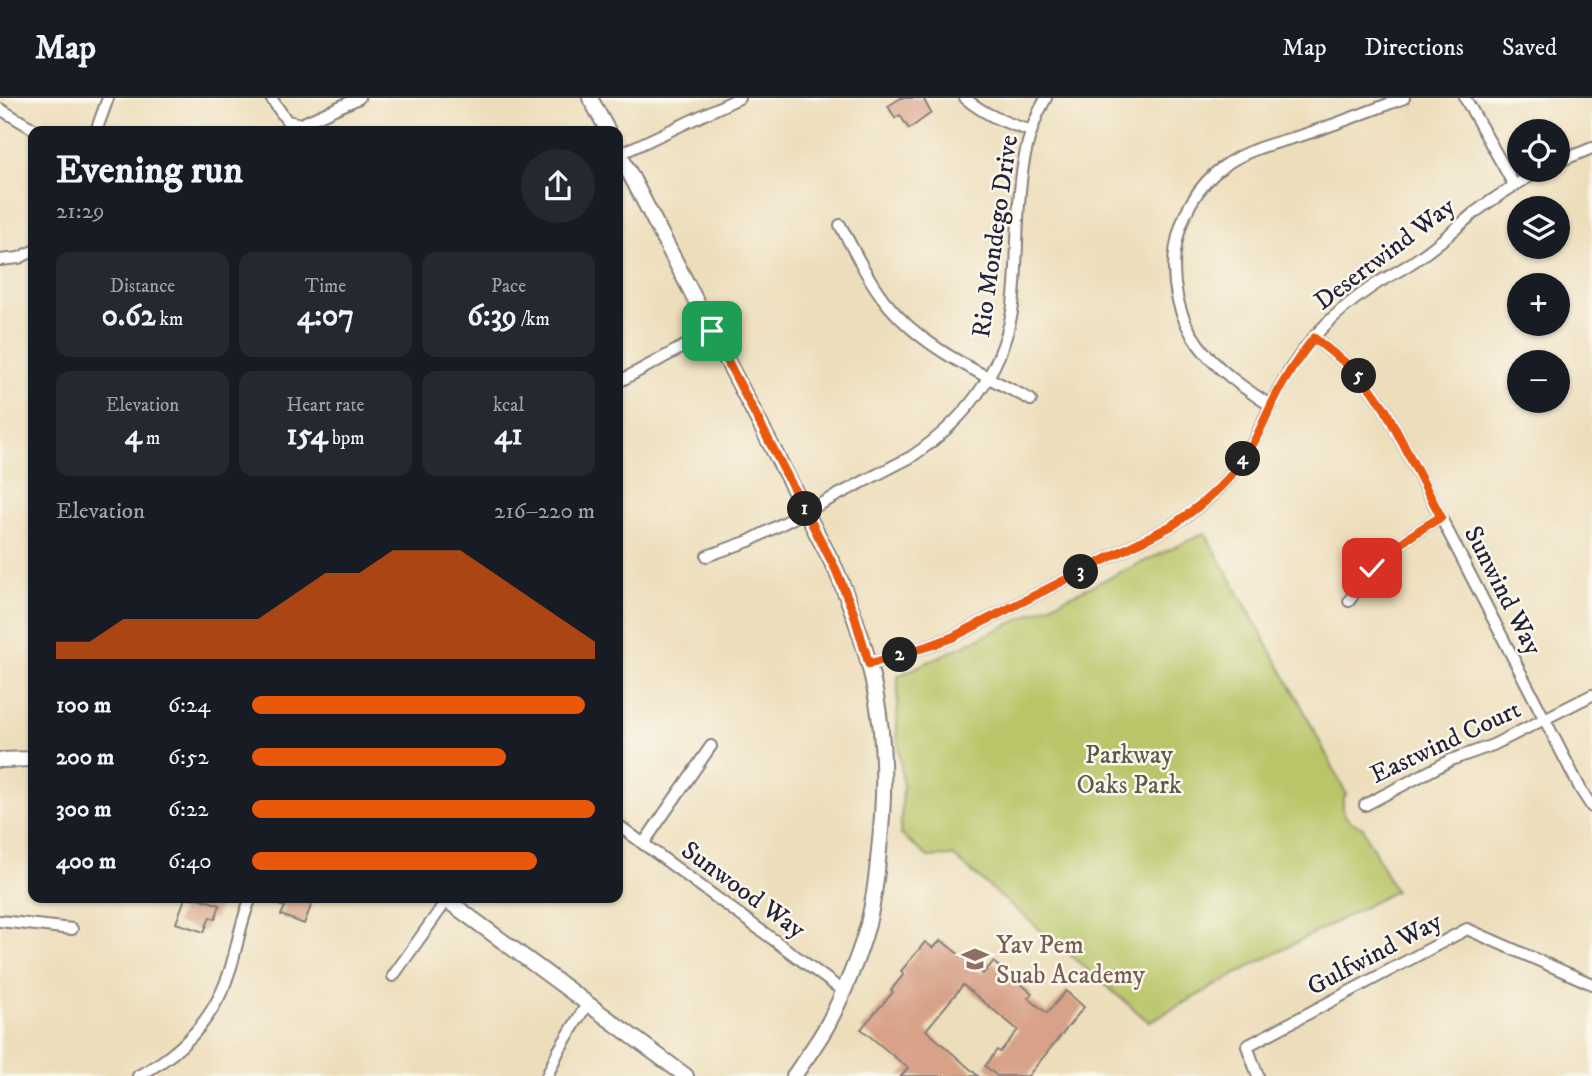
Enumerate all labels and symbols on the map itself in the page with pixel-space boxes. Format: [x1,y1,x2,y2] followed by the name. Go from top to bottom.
[965,133,1026,340] street label: Rio Mondego Drive
[1308,190,1463,318] street label: Desertwind Way
[682,301,742,361] pin
[1342,358,1376,394] pin: 5
[1226,442,1260,476] pin: 4
[788,492,822,526] pin: 1
[1456,521,1550,661] street label: Sunwind Way
[1342,538,1402,598] pin
[1064,554,1098,589] pin: 3
[883,638,918,672] pin: 2
[1365,693,1526,792] street label: Eastwind Court
[1076,739,1182,802] park label: Parkway Oaks Park
[675,834,812,947] street label: Sunwood Way
[1302,905,1448,1004] street label: Gulfwind Way
[996,929,1146,992] place label: Yav Pem Suab Academy
[960,944,990,974] school or university icon: Yav Pem Suab Academy

